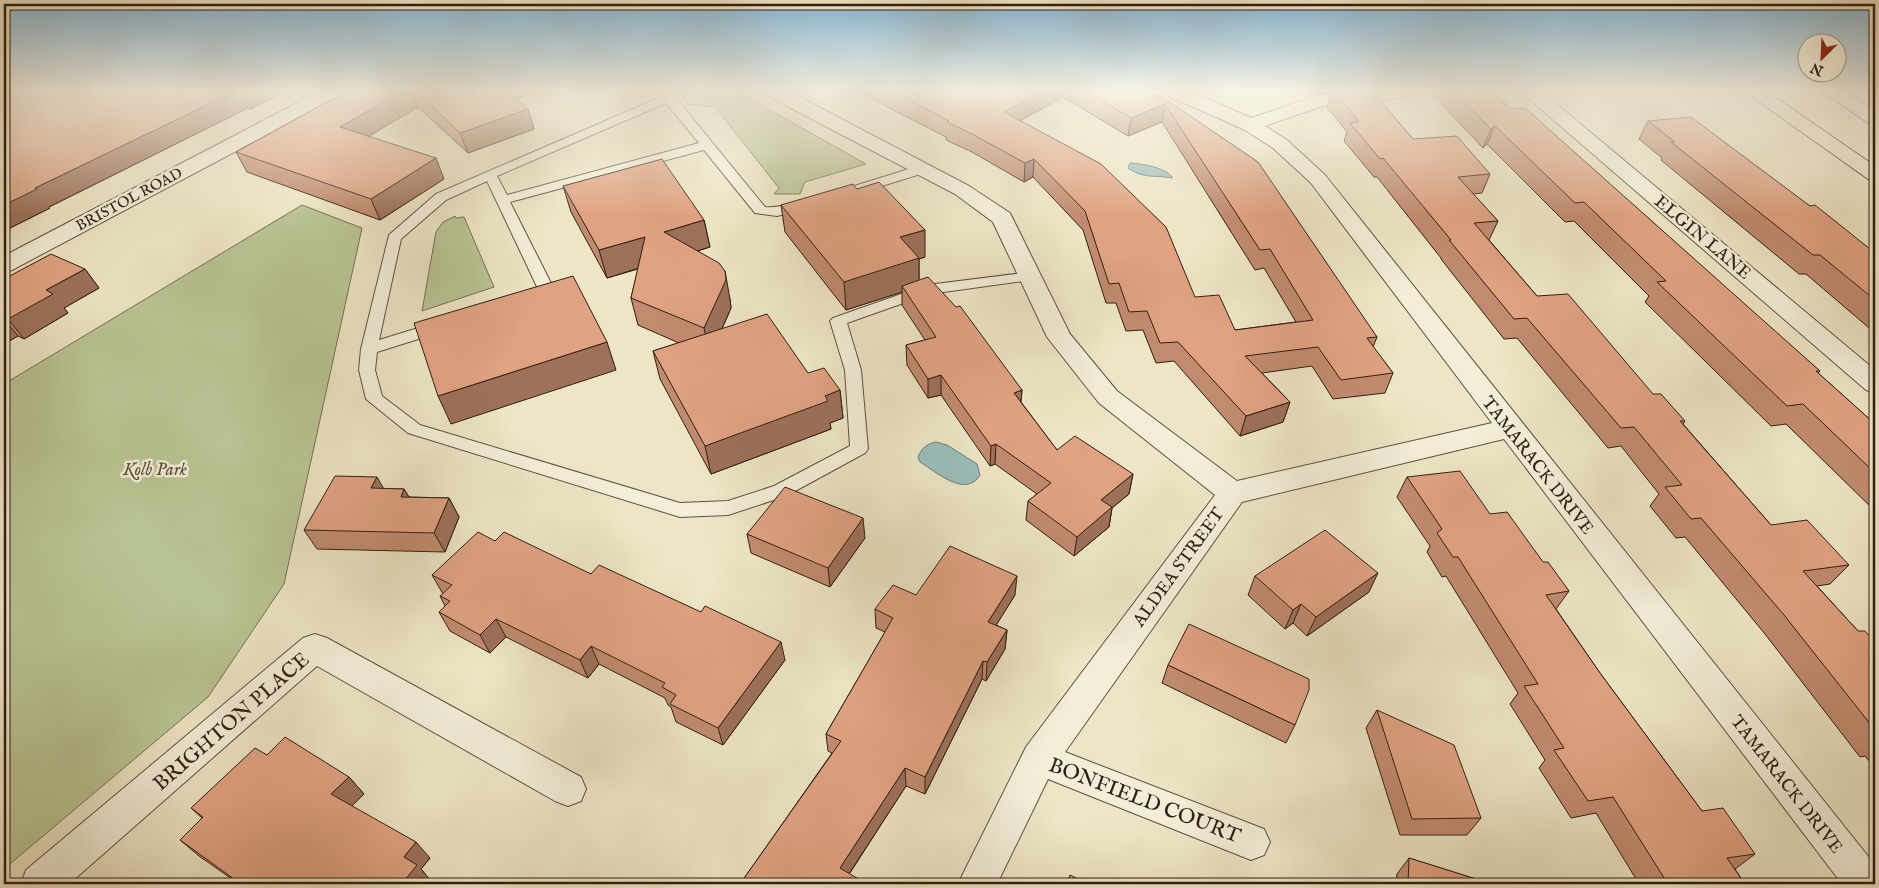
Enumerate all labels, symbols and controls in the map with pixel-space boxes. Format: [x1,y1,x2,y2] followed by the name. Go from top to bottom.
[1796,32,1846,82] north arrow
[1808,58,1827,80] text: N
[73,163,186,235] street label: BRISTOL ROAD
[1649,191,1755,285] street label: ELGIN LANE
[1476,392,1598,540] street label: TAMARACK DRIVE
[122,459,187,482] park label: Kolb Park
[1128,504,1230,633] street label: ALDEA STREET
[148,647,316,798] street label: BRIGHTON PLACE
[1725,711,1847,859] street label: TAMARACK DRIVE
[1045,752,1245,851] street label: BONFIELD COURT

